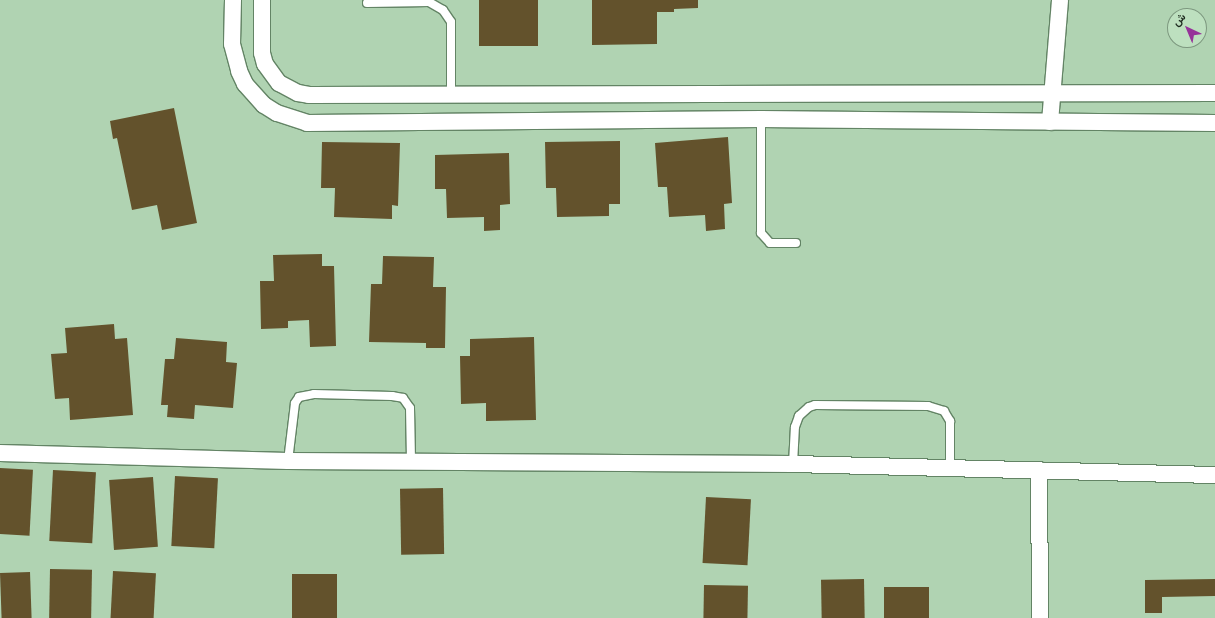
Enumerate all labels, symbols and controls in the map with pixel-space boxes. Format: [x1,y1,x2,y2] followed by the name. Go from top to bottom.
[1167,8,1207,48] north arrow
[1170,10,1188,29] text: ش

